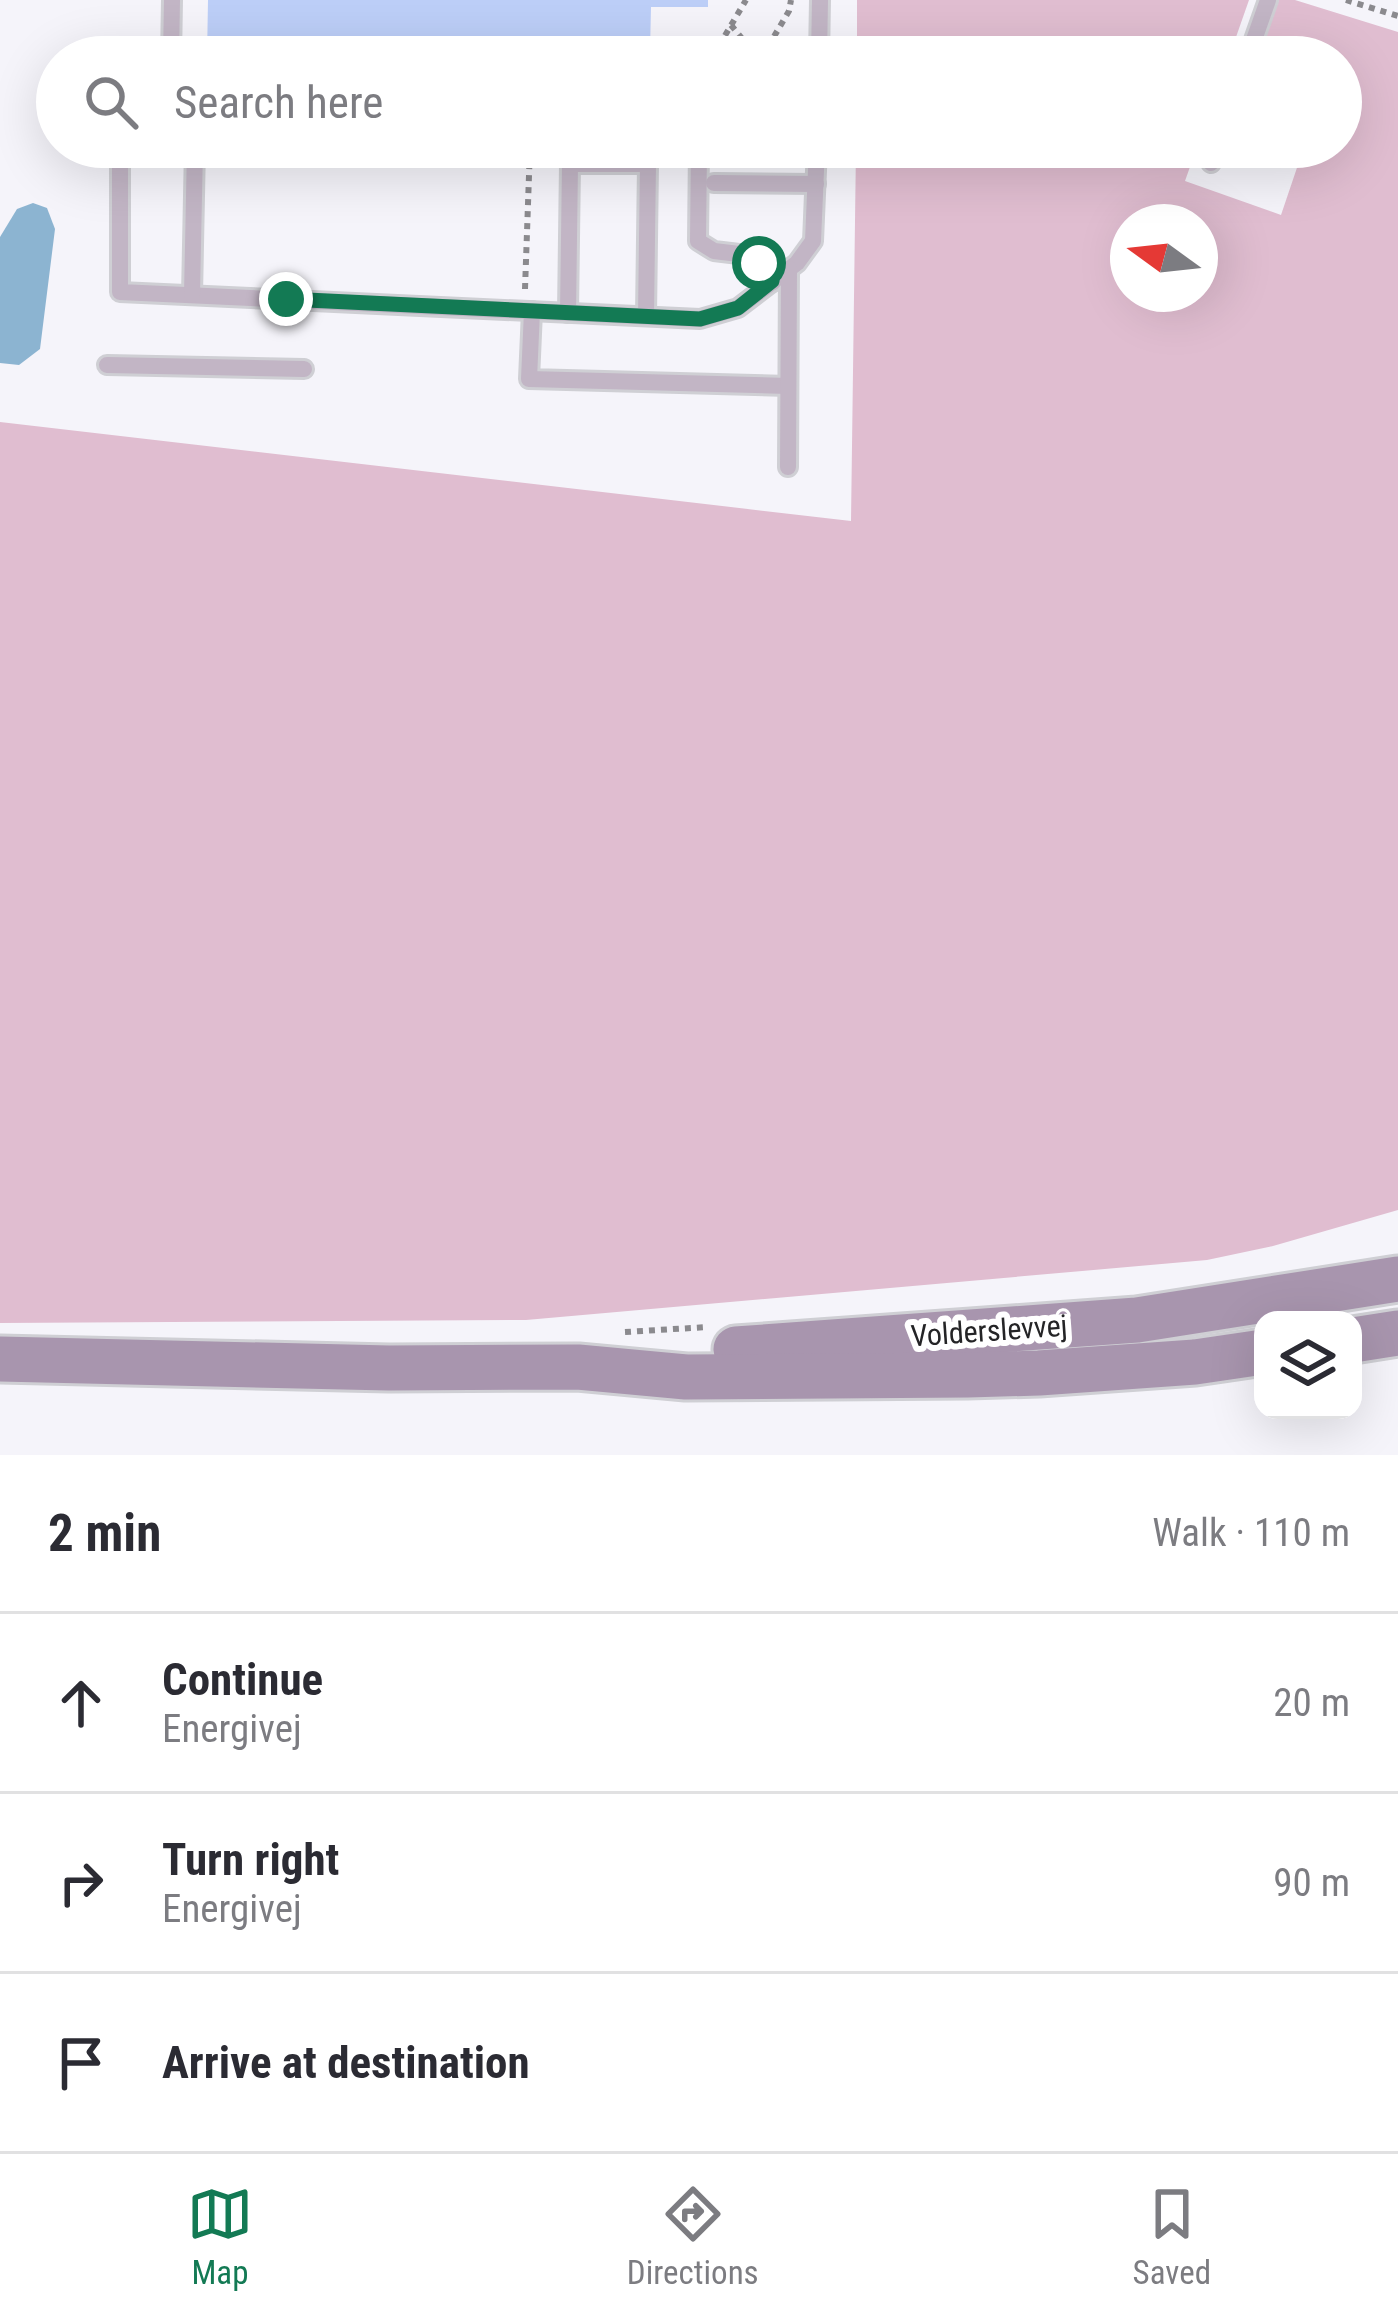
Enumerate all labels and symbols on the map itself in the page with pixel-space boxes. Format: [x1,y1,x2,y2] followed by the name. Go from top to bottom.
[1110,204,1218,312] north arrow
[732,236,786,290] route start
[259,272,313,326] route end
[909,1308,1068,1353] street label: Volderslevvej

